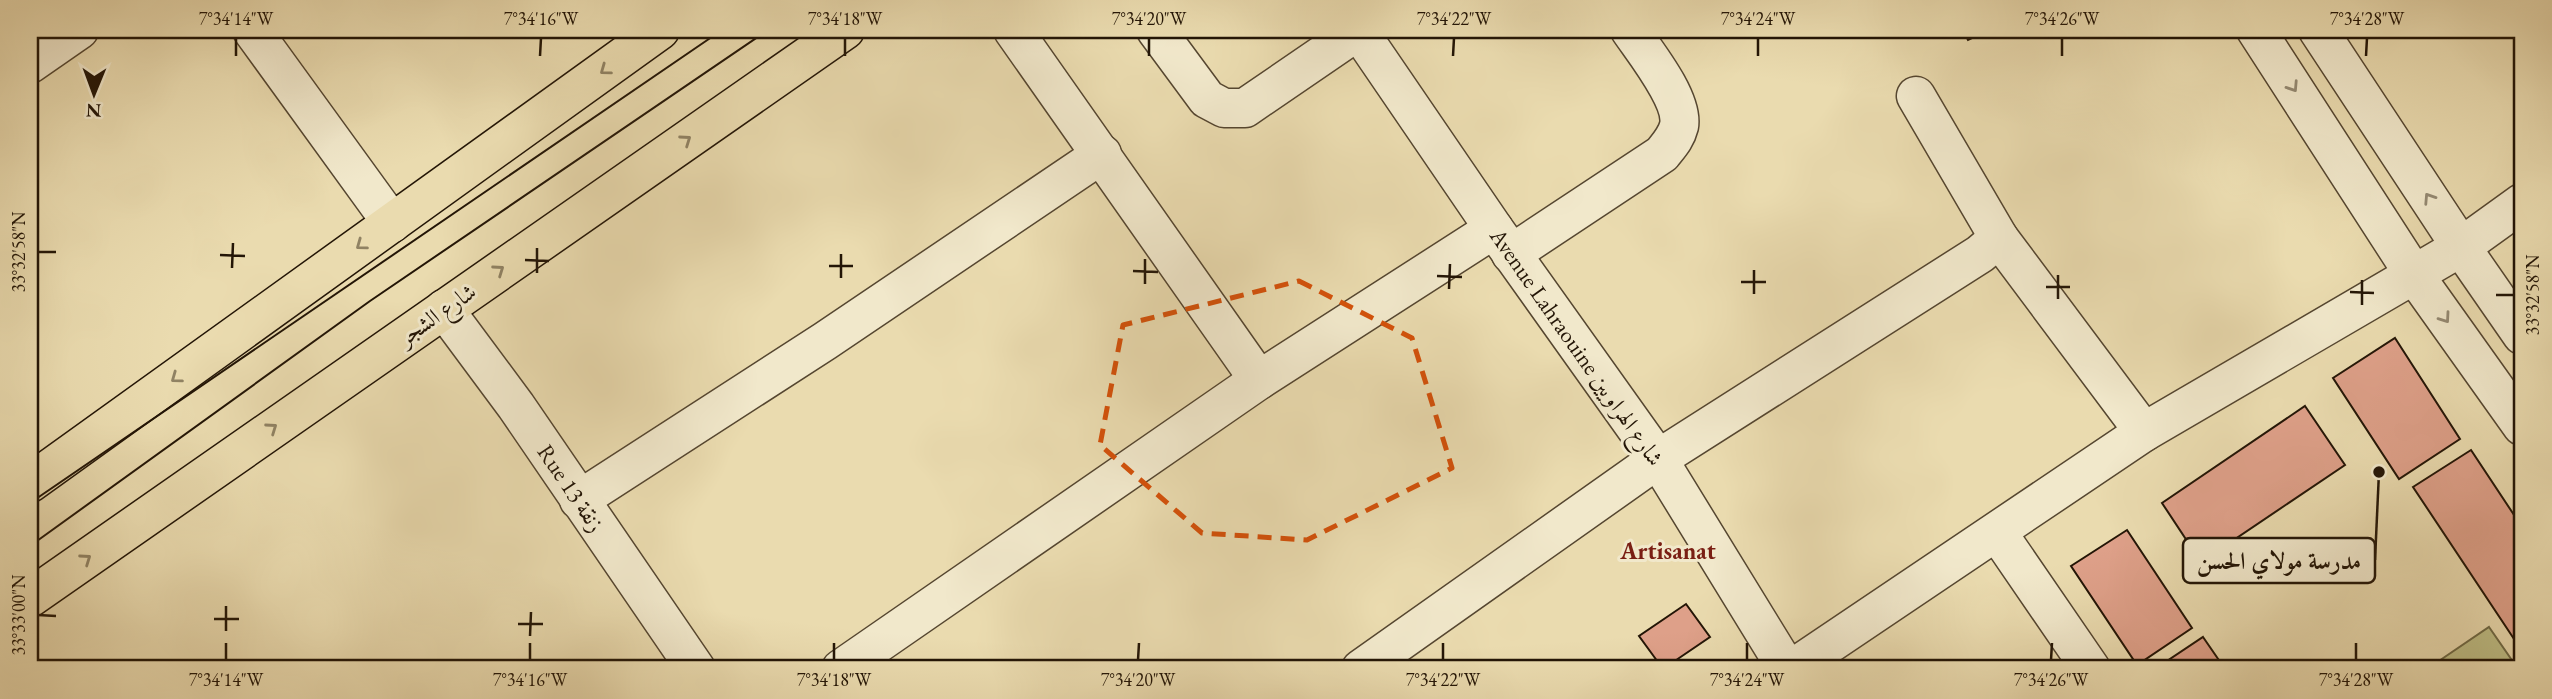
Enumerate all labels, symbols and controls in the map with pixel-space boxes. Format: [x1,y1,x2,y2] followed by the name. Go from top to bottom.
[199,7,274,30] text: 7°34'14"W
[504,7,579,30] text: 7°34'16"W
[808,7,883,30] text: 7°34'18"W
[1112,7,1187,30] text: 7°34'20"W
[1417,7,1492,30] text: 7°34'22"W
[1721,7,1796,30] text: 7°34'24"W
[2025,7,2100,30] text: 7°34'26"W
[2330,7,2405,30] text: 7°34'28"W
[60,60,130,130] north arrow
[600,61,613,74] one-way arrow
[2285,79,2297,92] one-way arrow
[85,98,102,123] text: N
[678,136,691,148] one-way arrow
[2424,193,2437,206] one-way arrow
[7,211,30,292] text: 33°32'58"N
[1479,221,1671,475] street label: Avenue Lahraouine شارع الهراويين
[356,237,369,249] one-way arrow
[2521,254,2544,335] text: 33°32'58"N
[491,266,504,278] one-way arrow
[390,276,485,357] street label: شارع الشجر
[2437,310,2449,323] one-way arrow
[171,370,184,382] one-way arrow
[264,424,277,436] one-way arrow
[531,438,611,538] street label: Rue 13 زنقة
[1619,535,1716,566] district label: Artisanat
[2183,538,2375,583] callout: مدرسة مولاي الحسن
[2197,545,2361,580] text: مدرسة مولاي الحسن
[78,555,91,567] one-way arrow
[7,574,30,655] text: 33°33'00"N
[189,668,264,691] text: 7°34'14"W
[493,668,568,691] text: 7°34'16"W
[797,668,872,691] text: 7°34'18"W
[1101,668,1176,691] text: 7°34'20"W
[1406,668,1481,691] text: 7°34'22"W
[1710,668,1785,691] text: 7°34'24"W
[2014,668,2089,691] text: 7°34'26"W
[2319,668,2394,691] text: 7°34'28"W

